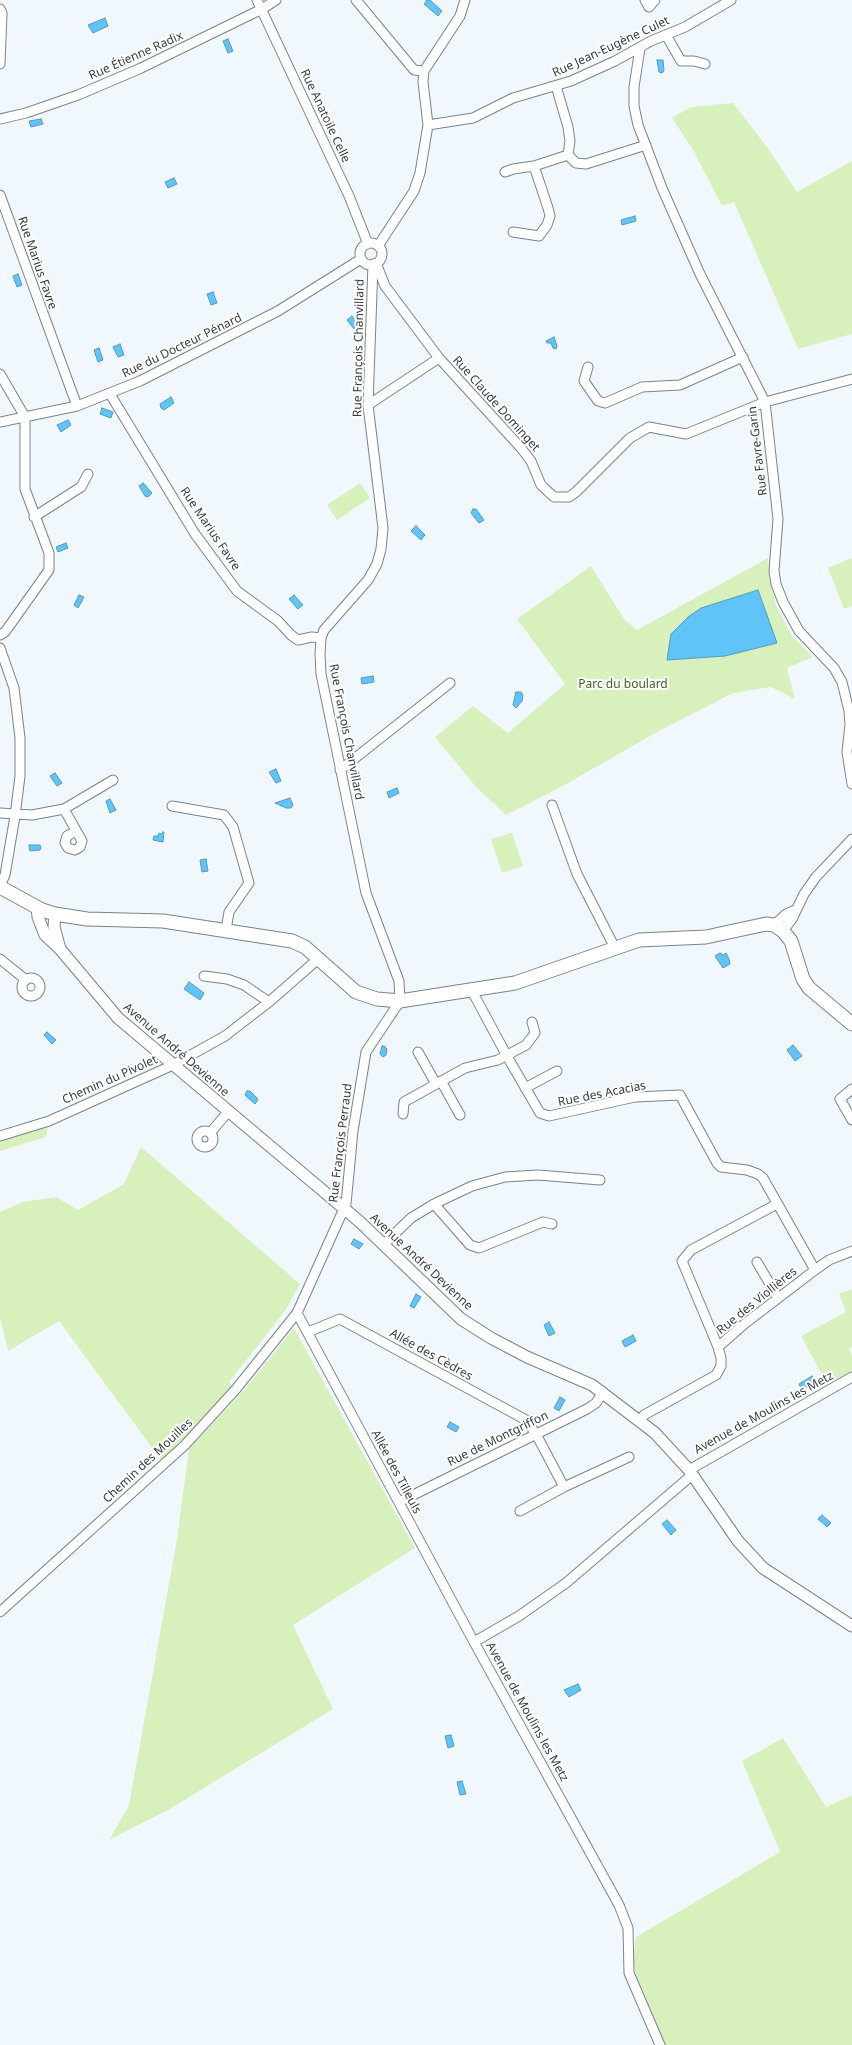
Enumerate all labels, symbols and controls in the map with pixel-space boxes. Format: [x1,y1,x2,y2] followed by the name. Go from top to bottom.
[550,14,672,80] street label: Rue Jean-Eugène Culet
[87,29,185,83] street label: Rue Étienne Radix
[297,67,353,165] street label: Rue Anatoile Celle
[14,215,60,311] street label: Rue Marius Favre
[351,279,367,417] street label: Rue François Chanvillard
[120,311,244,381] street label: Rue du Docteur Pénard
[449,353,543,455] street label: Rue Claude Dominget
[745,405,771,497] street label: Rue Favre-Garin
[177,485,243,573] street label: Rue Marius Favre
[326,663,366,801] street label: Rue François Chanvillard
[578,678,668,692] park label: Parc du boulard
[120,1000,232,1100] street label: Avenue André Devienne
[60,1053,160,1107] street label: Chemin du Pivolet
[557,1078,647,1110] street label: Rue des Acacias
[327,1083,355,1203] street label: Rue François Perraud
[367,1211,475,1313] street label: Avenue André Devienne
[714,1264,800,1338] street label: Rue des Viollières
[387,1326,475,1384] street label: Allée des Cèdres
[692,1369,836,1457] street label: Avenue de Moulins les Metz
[445,1408,551,1470] street label: Rue de Montgriffon
[100,1416,196,1506] street label: Chemin des Mouilles
[368,1428,424,1516] street label: Allée des Tilleuls
[483,1640,571,1784] street label: Avenue de Moulins les Metz

